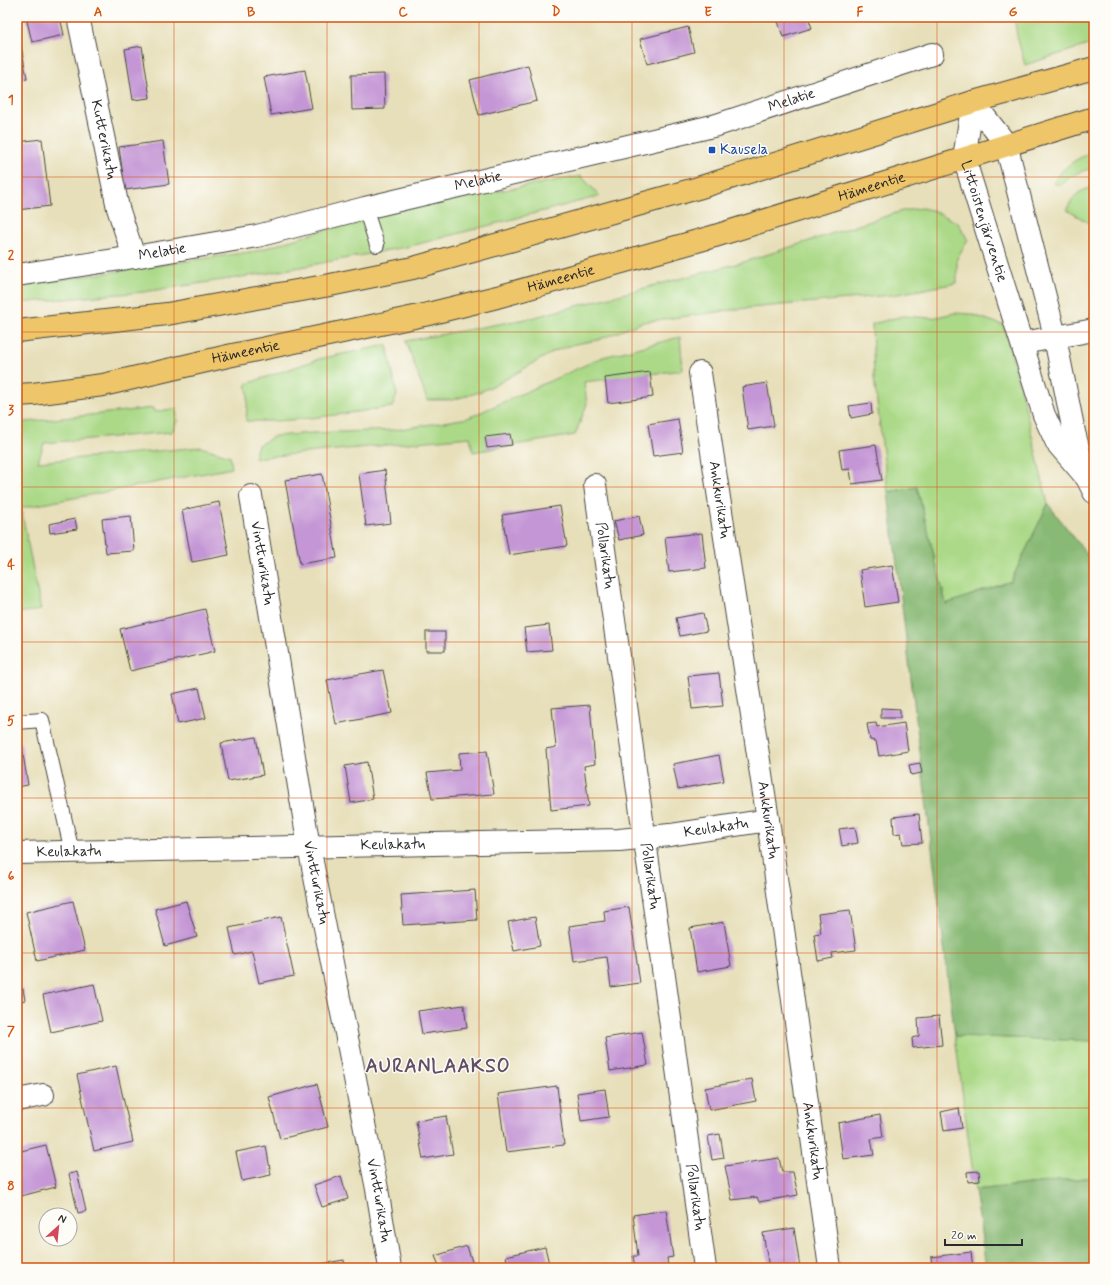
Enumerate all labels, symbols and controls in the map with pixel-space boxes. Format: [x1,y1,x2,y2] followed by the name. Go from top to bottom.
[94,4,102,21] text: A
[247,4,256,21] text: B
[398,4,408,21] text: C
[552,4,561,21] text: D
[704,4,712,21] text: E
[857,4,864,21] text: F
[1009,4,1018,21] text: G
[766,83,818,117] street label: Melatie
[8,92,14,109] text: 1
[86,98,122,182] street label: Kutterikatu
[720,140,769,160] place label: Kausela
[707,145,717,155] marker: Kausela
[955,158,1012,285] street label: Littoistenjärventie
[452,166,504,197] street label: Melatie
[836,167,908,207] street label: Hämeentie
[137,238,188,266] street label: Melatie
[8,247,15,264] text: 2
[525,260,597,298] street label: Hämeentie
[210,335,282,369] street label: Hämeentie
[8,402,14,419] text: 3
[703,459,735,540] street label: Ankkurikatu
[245,520,279,607] street label: Vintturikatu
[590,521,620,590] street label: Pollarikatu
[7,557,15,574] text: 4
[7,713,15,730] text: 5
[752,780,783,861] street label: Ankkurikatu
[682,813,750,843] street label: Keulakatu
[360,834,426,856] street label: Keulakatu
[298,839,334,927] street label: Vintturikatu
[36,841,102,863] street label: Keulakatu
[635,842,665,911] street label: Pollarikatu
[8,868,15,885] text: 6
[7,1023,15,1040] text: 7
[365,1054,511,1079] district label: AURANLAAKSO
[797,1101,828,1182] street label: Ankkurikatu
[361,1157,396,1244] street label: Vintturikatu
[680,1162,710,1232] street label: Pollarikatu
[7,1178,15,1195] text: 8
[38,1207,78,1247] north arrow
[56,1211,69,1227] text: N
[945,1221,1022,1247] scale bar
[951,1228,977,1244] text: 20 m

